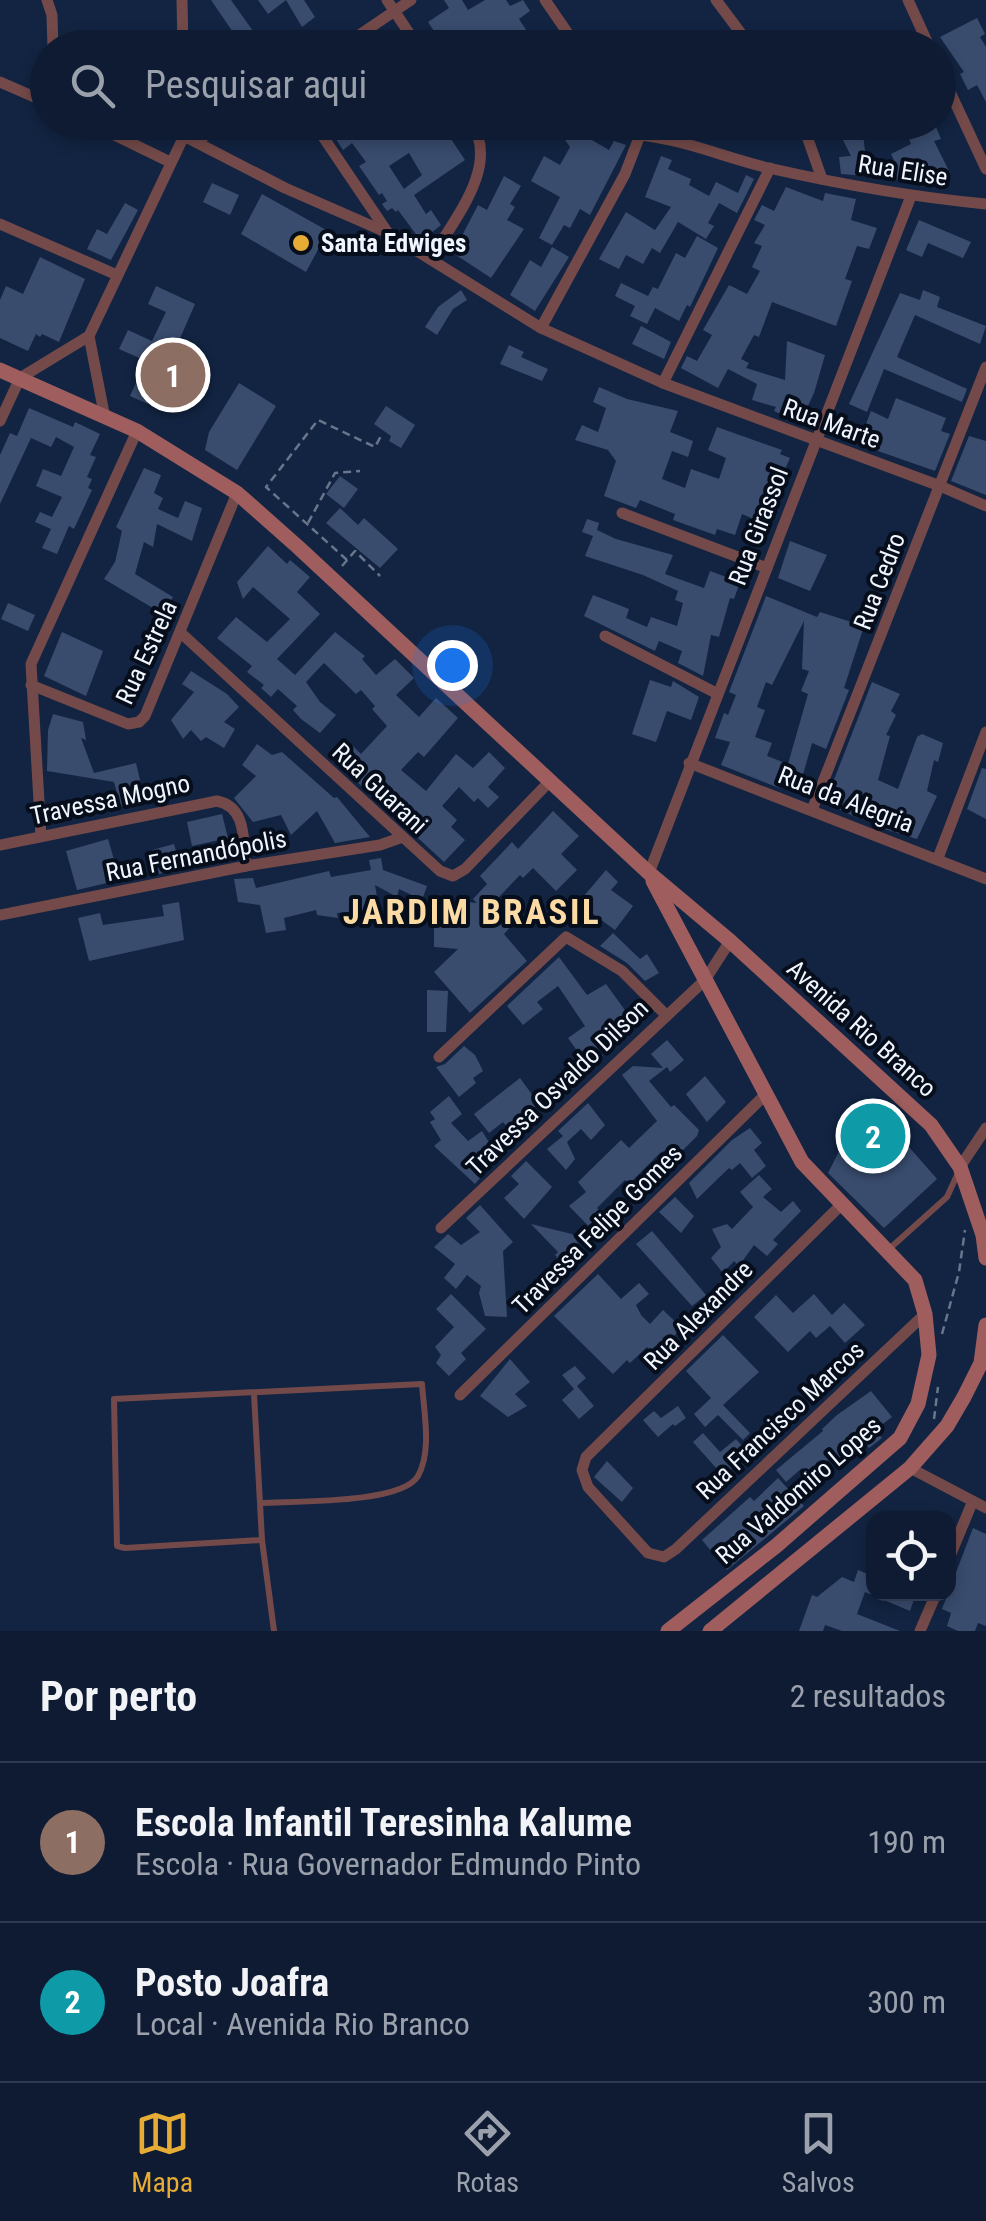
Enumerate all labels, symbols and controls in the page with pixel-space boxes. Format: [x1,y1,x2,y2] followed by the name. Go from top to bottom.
[30,30,956,140] search box
[65,58,120,113] icon: search
[145,63,367,107] text: Pesquisar aqui
[856,149,950,192] street label: Rua Elise
[321,229,466,258] place label: Santa Edwiges
[290,232,312,254] marker: Santa Edwiges
[140,338,206,412] pin: 1
[779,393,884,454] street label: Rua Marte
[723,463,794,589] street label: Rua Girassol
[848,529,911,634] street label: Rua Cedro
[110,596,183,709] street label: Rua Estrela
[427,640,478,691] your location
[326,737,433,840] street label: Rua Guarani
[774,760,918,839] street label: Rua da Alegria
[28,768,192,831] street label: Travessa Mogno
[103,824,289,887] street label: Rua Fernandópolis
[343,892,601,933] district label: JARDIM BRASIL
[781,954,942,1103] street label: Avenida Rio Branco
[461,993,654,1181] street label: Travessa Osvaldo Dilson
[840,1098,906,1174] pin: 2
[507,1139,688,1320] street label: Travessa Felipe Gomes
[638,1255,759,1376] street label: Rua Alexandre
[691,1335,870,1505] street label: Rua Francisco Marcos
[710,1411,887,1570] street label: Rua Valdomiro Lopes
[866,1511,956,1601] map controls
[866,1511,956,1601] button: locate
[40,1672,197,1721] text: Por perto
[790,1677,946,1715] text: 2 resultados
[135,1801,632,1845] text: Escola Infantil Teresinha Kalume
[64,1823,81,1861] text: 1
[867,1823,946,1861] text: 190 m
[135,1845,641,1883] text: Escola · Rua Governador Edmundo Pinto
[135,1961,329,2005] text: Posto Joafra
[64,1983,81,2021] text: 2
[867,1983,946,2021] text: 300 m
[135,2005,470,2043] text: Local · Avenida Rio Branco
[131,2106,193,2199] tab: Mapa
[456,2106,519,2199] tab: Rotas
[782,2106,855,2199] tab: Salvos

